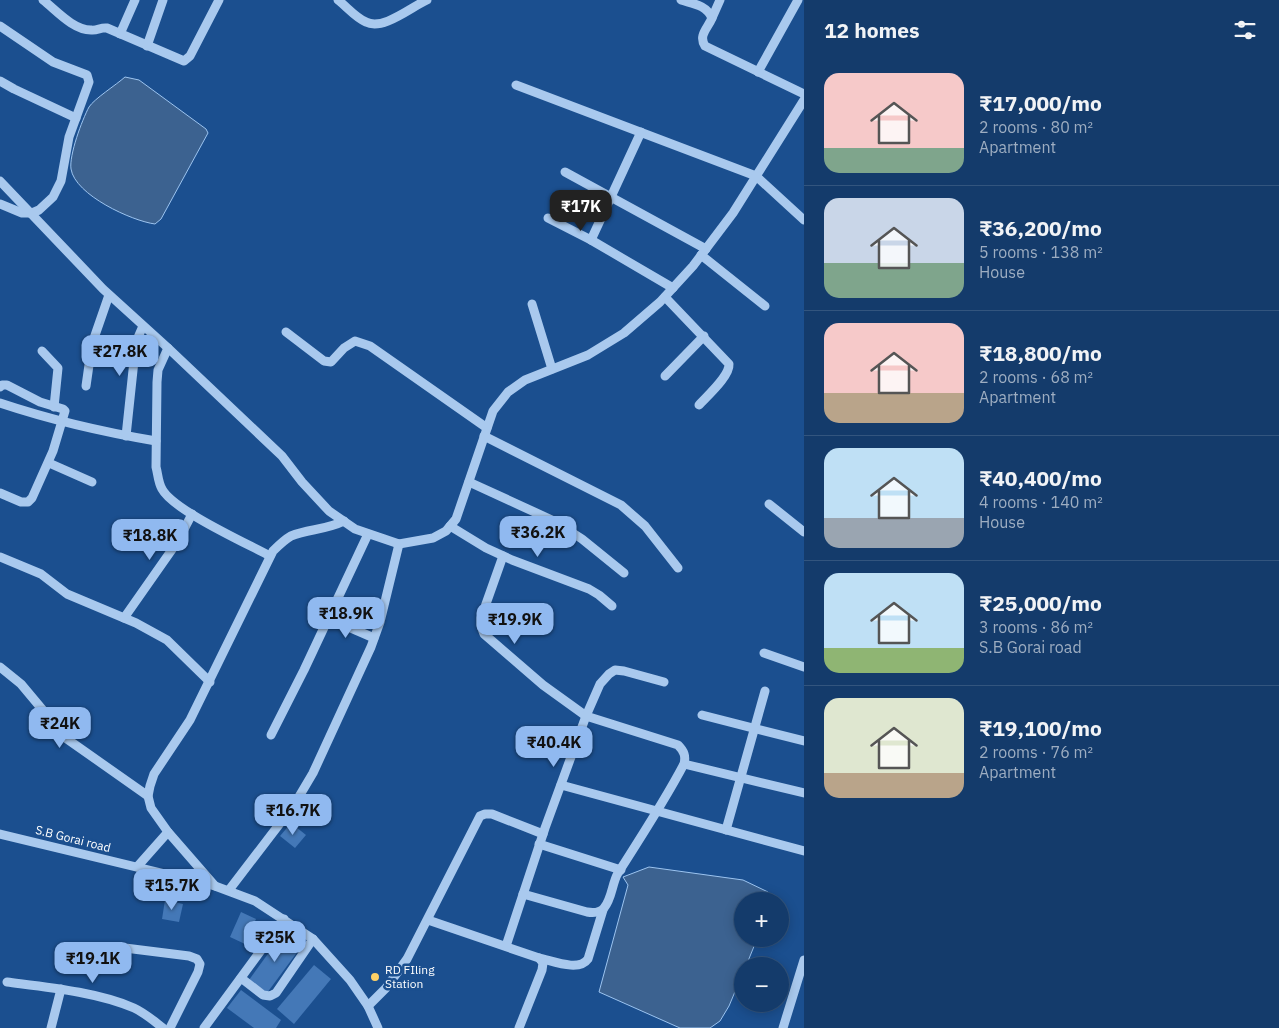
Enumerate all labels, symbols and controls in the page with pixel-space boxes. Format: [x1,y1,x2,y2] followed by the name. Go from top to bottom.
[824,16,920,44] text: 12 homes
[1231,16,1259,44] icon: filters
[979,89,1102,117] text: ₹17,000/mo
[864,93,924,153] icon: home
[979,117,1093,137] text: 2 rooms · 80 m²
[979,137,1056,157] text: Apartment
[551,190,611,232] pin: ₹17K
[561,196,601,216] text: ₹17K
[979,214,1102,242] text: ₹36,200/mo
[864,218,924,278] icon: home
[979,242,1103,262] text: 5 rooms · 138 m²
[979,262,1025,282] text: House
[79,334,161,377] pin: ₹27.8K
[979,339,1102,367] text: ₹18,800/mo
[93,341,147,361] text: ₹27.8K
[864,343,924,403] icon: home
[979,367,1093,387] text: 2 rooms · 68 m²
[979,387,1056,407] text: Apartment
[979,464,1102,492] text: ₹40,400/mo
[864,468,924,528] icon: home
[979,492,1103,512] text: 4 rooms · 140 m²
[979,512,1025,532] text: House
[497,516,579,558] pin: ₹36.2K
[109,518,191,561] pin: ₹18.8K
[511,522,565,542] text: ₹36.2K
[123,525,177,545] text: ₹18.8K
[979,589,1102,617] text: ₹25,000/mo
[864,593,924,653] icon: home
[305,596,387,639] pin: ₹18.9K
[474,602,556,645] pin: ₹19.9K
[319,603,373,623] text: ₹18.9K
[488,609,542,629] text: ₹19.9K
[979,617,1093,637] text: 3 rooms · 86 m²
[979,637,1082,657] text: S.B Gorai road
[30,706,90,749] pin: ₹24K
[40,713,80,733] text: ₹24K
[979,714,1102,742] text: ₹19,100/mo
[864,718,924,778] icon: home
[513,726,595,768] pin: ₹40.4K
[527,732,581,752] text: ₹40.4K
[979,742,1093,762] text: 2 rooms · 76 m²
[979,762,1056,782] text: Apartment
[252,794,334,836] pin: ₹16.7K
[266,800,320,820] text: ₹16.7K
[34,822,112,855] street label: S.B Gorai road
[131,868,213,911] pin: ₹15.7K
[145,875,199,895] text: ₹15.7K
[734,892,789,1012] map controls
[734,892,789,947] button: +
[245,920,305,963] pin: ₹25K
[255,927,295,947] text: ₹25K
[52,942,134,984] pin: ₹19.1K
[66,948,120,968] text: ₹19.1K
[734,957,789,1012] button: −
[385,962,435,991] place label: RD FIling Station
[369,971,381,983] marker: RD FIling Station

